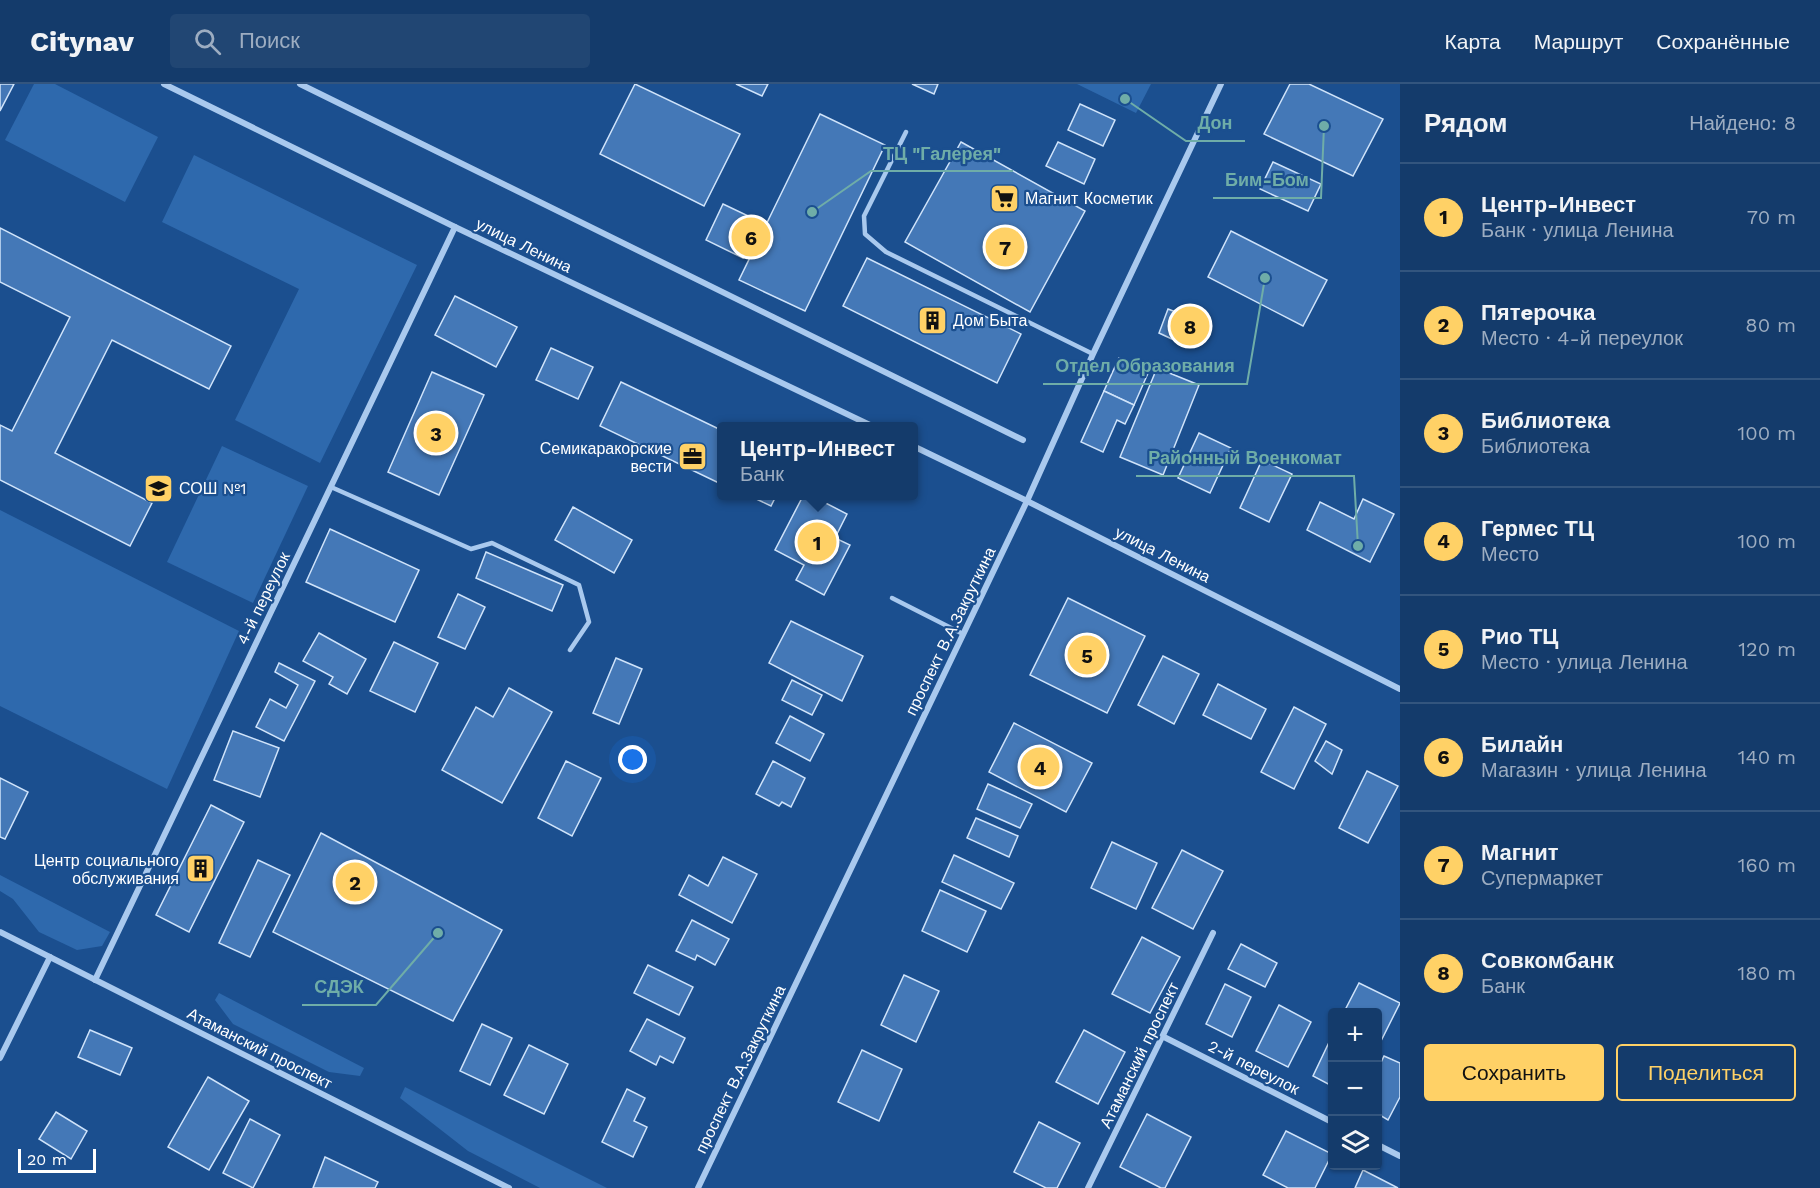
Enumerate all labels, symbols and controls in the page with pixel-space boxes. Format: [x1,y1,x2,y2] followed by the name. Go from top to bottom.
[170,14,590,68] search box
[30,25,134,58] text: Citynav
[191,25,224,58] icon: search
[239,28,300,53] text: Поиск
[1445,29,1501,54] text: Карта
[1534,29,1623,54] text: Маршрут
[1656,29,1790,54] text: Сохранённые
[1186,105,1245,141] callout: Дон
[1424,108,1507,138] text: Рядом
[1689,111,1796,135] text: Найдено: 8
[1198,112,1232,133] text: Дон
[871,135,1013,171] callout: ТЦ "Галерея"
[883,143,1001,164] text: ТЦ "Галерея"
[1213,162,1321,198] callout: Бим-Бом
[1225,169,1309,190] text: Бим-Бом
[988,182,1020,214] supermarket icon: Магнит Косметик
[1025,189,1154,208] place label: Магнит Косметик
[1481,192,1636,217] text: Центр-Инвест
[1439,205,1448,229] text: 1
[1747,205,1796,229] text: 70 m
[473,214,575,277] street label: улица Ленина
[732,214,771,260] pin: 6
[1481,218,1674,242] text: Банк · улица Ленина
[986,224,1024,270] pin: 7
[1481,300,1596,325] text: Пятeрочка
[916,304,948,336] building icon: Дом Быта
[1170,304,1210,348] pin: 8
[953,311,1028,330] place label: Дом Быта
[1438,313,1449,337] text: 2
[1745,313,1796,337] text: 80 m
[1481,326,1683,350] text: Место · 4-й переулок
[1043,348,1247,384] callout: Отдел Образования
[1055,355,1235,376] text: Отдел Образования
[1481,408,1610,433] text: Библиотека
[416,410,456,456] pin: 3
[1438,421,1449,445] text: 3
[1737,421,1796,445] text: 100 m
[717,422,918,500] popup
[1481,434,1590,458] text: Библиотека
[740,436,895,461] text: Центр-Инвест
[540,439,672,476] place label: Семикаракорские вести
[1136,440,1354,476] callout: Районный Военкомат
[677,441,709,473] office icon: Семикаракорские вести
[1148,447,1342,468] text: Районный Военкомат
[740,462,784,486] text: Банк
[142,472,174,504] school or university icon: СОШ №1
[179,479,247,498] place label: СОШ №1
[1481,516,1594,541] text: Гермес ТЦ
[798,520,836,564] pin: 1
[1112,522,1214,587] street label: улица Ленина
[1437,529,1450,553] text: 4
[1737,529,1796,553] text: 100 m
[1481,542,1539,566] text: Место
[901,544,1000,719] street label: проспект В.А.Закруткина
[233,548,294,648] street label: 4-й переулок
[1481,624,1558,649] text: Рио ТЦ
[1068,632,1106,678] pin: 5
[1438,637,1449,661] text: 5
[1738,637,1796,661] text: 120 m
[1481,650,1688,674] text: Место · улица Ленина
[1481,732,1563,757] text: Билайн
[1020,744,1060,790] pin: 4
[618,745,647,774] your location
[1437,745,1450,769] text: 6
[1738,745,1796,769] text: 140 m
[1481,758,1707,782] text: Магазин · улица Ленина
[1481,840,1559,865] text: Магнит
[34,851,179,888] place label: Центр социального обслуживания
[184,853,216,885] building icon: Центр социального обслуживания
[1437,853,1450,877] text: 7
[1738,853,1796,877] text: 160 m
[336,860,374,904] pin: 2
[1481,866,1603,890] text: Супермаркет
[1481,948,1614,973] text: Совкомбанк
[1437,961,1450,985] text: 8
[1738,961,1796,985] text: 180 m
[302,969,376,1005] callout: СДЭК
[1481,974,1525,998] text: Банк
[314,976,365,997] text: СДЭК
[1096,979,1183,1131] street label: Атаманский проспект
[691,982,790,1157] street label: проспект В.А.Закруткина
[184,1004,336,1094] street label: Атаманский проспект
[1328,1008,1382,1170] map controls
[1328,1008,1382,1062] button: +
[1205,1036,1303,1099] street label: 2-й переулок
[1424,1044,1604,1101] button: Сохранить
[1616,1044,1796,1101] button: Поделиться
[1328,1062,1382,1116] button: −
[1328,1116,1382,1170] button: layers
[18,1146,96,1174] scale bar
[27,1150,67,1169] text: 20 m

